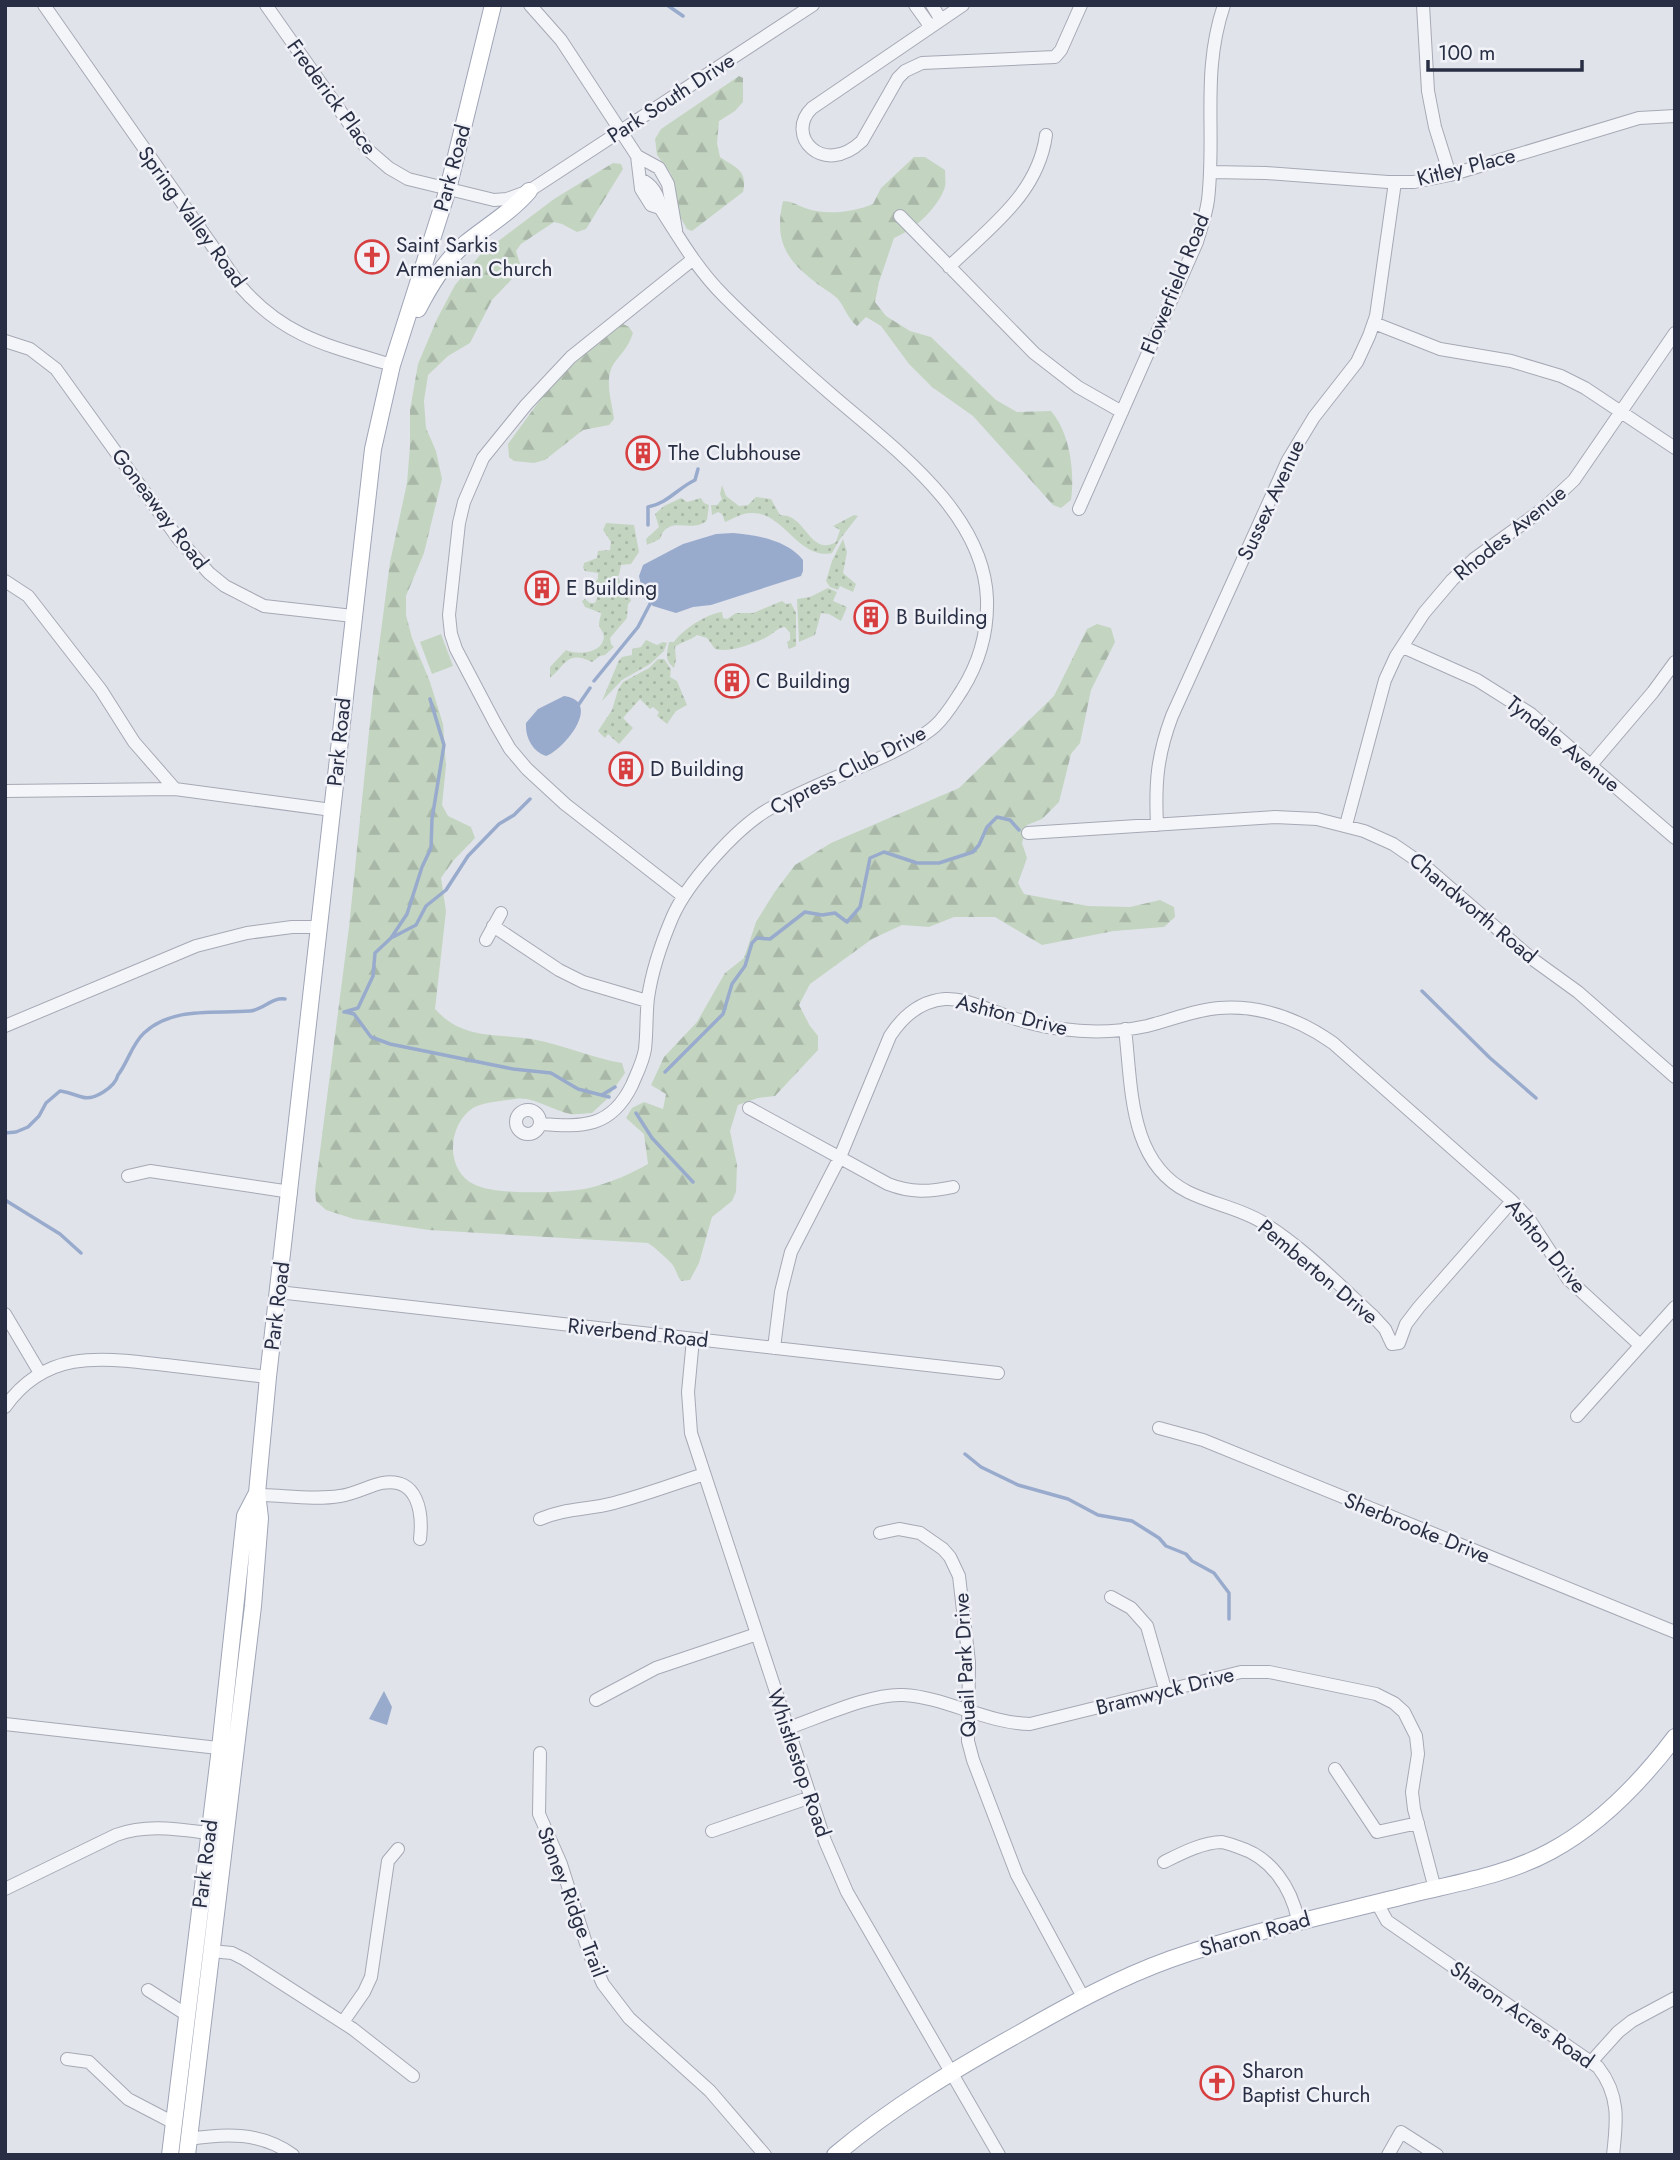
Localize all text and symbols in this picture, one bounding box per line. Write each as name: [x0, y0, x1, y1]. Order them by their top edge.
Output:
scale bar: [1428, 28, 1582, 72]
street label: Frederick Place: [280, 33, 384, 161]
text: 100 m: [1438, 38, 1495, 68]
street label: Park South Drive: [601, 45, 741, 151]
street label: Park Road: [426, 121, 478, 215]
street label: Spring Valley Road: [130, 140, 254, 294]
street label: Kitley Place: [1414, 140, 1519, 194]
street label: Flowerfield Road: [1133, 209, 1217, 359]
place label: Saint Sarkis Armenian Church: [396, 230, 553, 284]
church icon: Saint Sarkis Armenian Church: [353, 238, 391, 276]
building icon: The Clubhouse: [624, 434, 662, 472]
street label: Sussex Avenue: [1230, 434, 1312, 565]
place label: The Clubhouse: [668, 438, 801, 468]
street label: Goneaway Road: [104, 442, 216, 576]
street label: Rhodes Avenue: [1447, 478, 1573, 588]
building icon: E Building: [523, 569, 561, 607]
place label: E Building: [566, 573, 657, 603]
building icon: B Building: [852, 598, 890, 636]
place label: B Building: [896, 602, 987, 632]
building icon: C Building: [713, 662, 751, 700]
place label: C Building: [756, 666, 850, 696]
street label: Tyndale Avenue: [1500, 689, 1627, 799]
street label: Park Road: [319, 696, 359, 788]
street label: Cypress Club Drive: [765, 718, 931, 822]
building icon: D Building: [607, 750, 645, 788]
place label: D Building: [650, 754, 744, 784]
street label: Chandworth Road: [1403, 845, 1543, 971]
street label: Ashton Drive: [953, 987, 1071, 1043]
street label: Ashton Drive: [1499, 1192, 1594, 1300]
street label: Pemberton Drive: [1251, 1213, 1385, 1331]
street label: Park Road: [257, 1260, 297, 1352]
street label: Riverbend Road: [566, 1311, 710, 1355]
street label: Sherbrooke Drive: [1339, 1485, 1495, 1571]
street label: Quail Park Drive: [946, 1592, 984, 1738]
street label: Bramwyck Drive: [1093, 1659, 1237, 1723]
street label: Whistlestop Road: [760, 1685, 838, 1841]
street label: Park Road: [185, 1818, 225, 1910]
street label: Stoney Ridge Trail: [529, 1822, 615, 1982]
street label: Sharon Road: [1196, 1904, 1314, 1964]
street label: Sharon Acres Road: [1444, 1954, 1600, 2076]
place label: Sharon Baptist Church: [1242, 2056, 1370, 2110]
church icon: Sharon Baptist Church: [1198, 2064, 1236, 2102]

